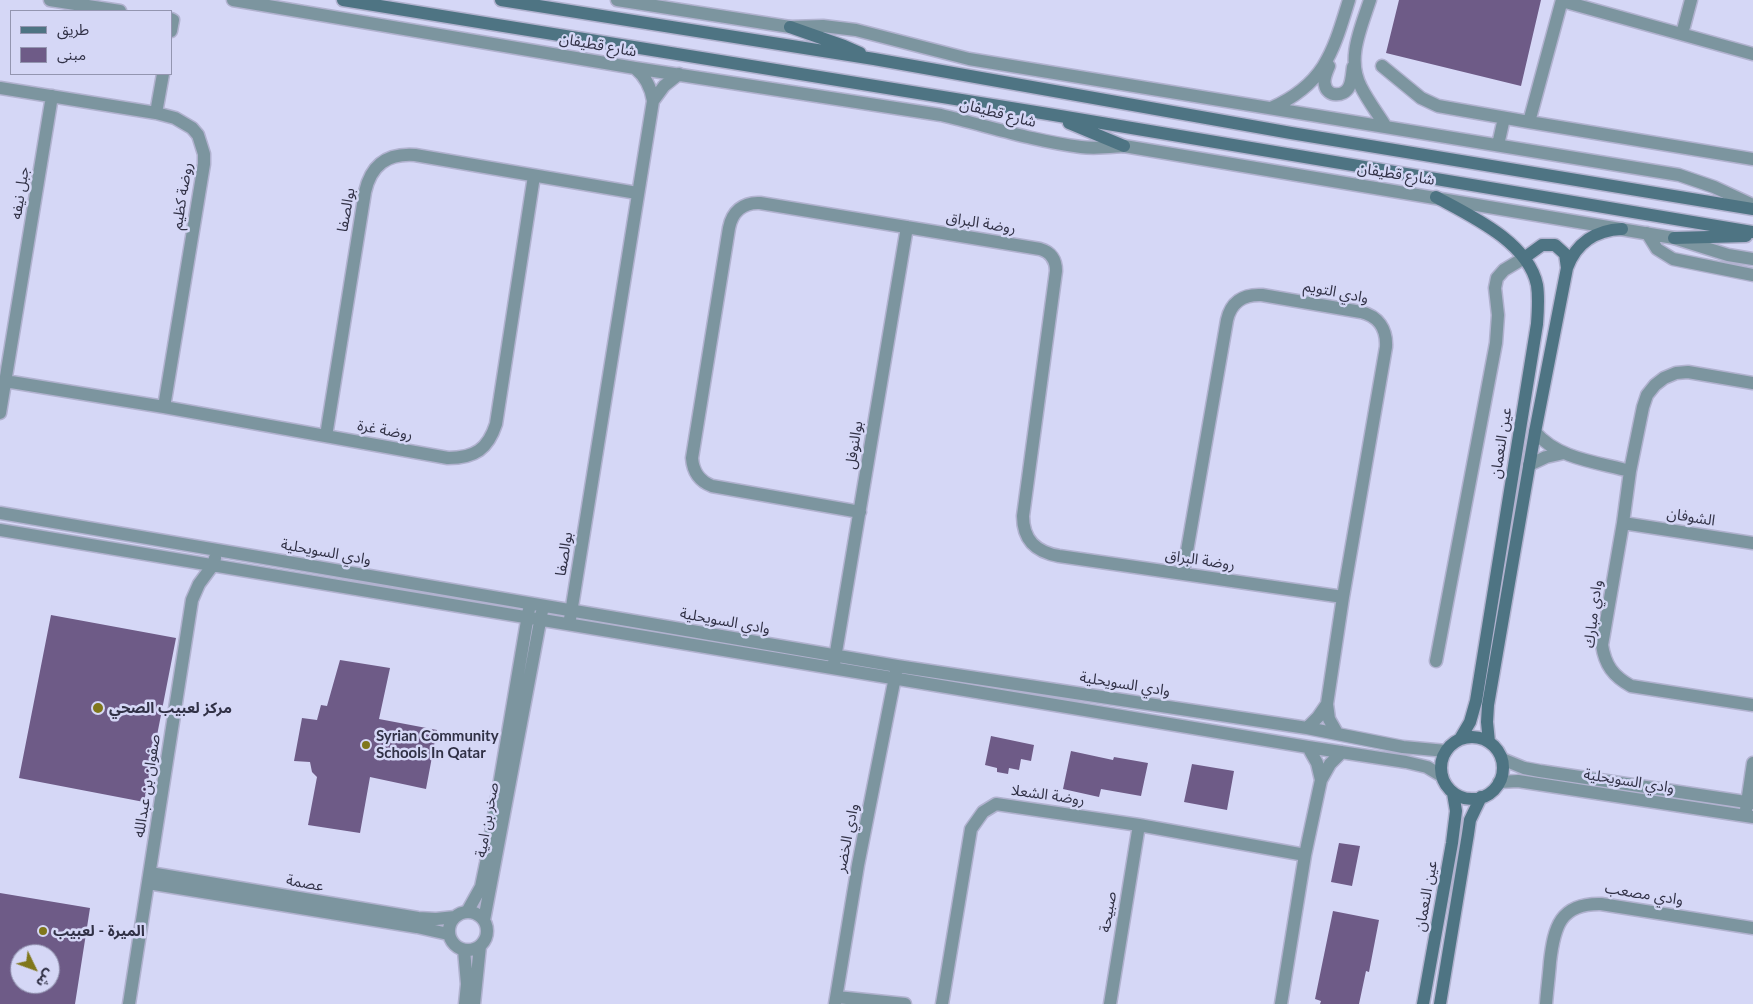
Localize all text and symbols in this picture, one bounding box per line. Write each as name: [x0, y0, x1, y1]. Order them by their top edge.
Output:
legend: [10, 10, 172, 75]
text: طريق: [57, 20, 89, 38]
street label: شارع قطيفان: [558, 29, 638, 61]
text: مبنى: [57, 45, 86, 63]
street label: شارع قطيفان: [958, 95, 1038, 131]
street label: شارع قطيفان: [1356, 159, 1436, 189]
street label: روضة كظيم: [168, 161, 196, 231]
street label: جبل نيفه: [7, 165, 33, 221]
street label: بوالصفا: [333, 186, 359, 234]
street label: روضة البراق: [945, 209, 1017, 237]
street label: وادي التويم: [1302, 277, 1370, 307]
street label: عين النعمان: [1487, 406, 1515, 480]
street label: روضة غرة: [356, 416, 414, 444]
street label: بوالنوفل: [841, 420, 867, 470]
street label: الشوفان: [1666, 504, 1716, 530]
street label: بوالصفا: [552, 531, 576, 577]
street label: وادي السويحلية: [279, 535, 373, 569]
street label: روضة البراق: [1164, 546, 1236, 574]
street label: وادي مبارك: [1580, 579, 1606, 649]
street label: وادي السويحلية: [678, 604, 772, 638]
street label: وادي السويحلية: [1078, 668, 1172, 700]
place label: مركز لعبيب الصحي: [109, 699, 232, 717]
marker: مركز لعبيب الصحي: [91, 701, 105, 715]
place label: Syrian Community Schools In Qatar: [376, 727, 499, 762]
street label: صفوان بن عبدالله: [130, 733, 164, 839]
marker: Syrian Community Schools In Qatar: [360, 739, 372, 751]
street label: وادي السويحلية: [1582, 765, 1676, 797]
street label: صخر بن امية: [472, 781, 502, 859]
street label: روضة الشعلا: [1010, 781, 1086, 809]
street label: وادي الخضر: [831, 802, 863, 874]
street label: عين النعمان: [1411, 859, 1441, 933]
street label: عصمة: [285, 871, 325, 895]
street label: وادي مصعب: [1604, 879, 1684, 909]
street label: صبيحة: [1096, 890, 1120, 934]
place label: الميرة - لعبيب: [53, 922, 145, 940]
marker: الميرة - لعبيب: [37, 925, 49, 937]
north arrow: [10, 944, 60, 994]
text: ش: [33, 966, 59, 992]

